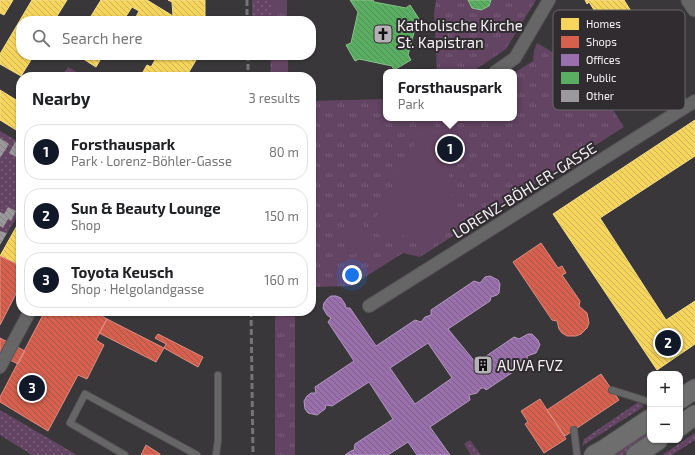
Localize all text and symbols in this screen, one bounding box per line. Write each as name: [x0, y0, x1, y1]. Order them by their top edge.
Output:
legend: [553, 10, 685, 110]
search box: [16, 16, 316, 60]
place label: Katholische Kirche St. Kapistran: [397, 16, 523, 51]
text: Homes: [586, 17, 621, 30]
church icon: Katholische Kirche St. Kapistran: [372, 23, 394, 45]
icon: search: [30, 27, 52, 49]
text: Search here: [62, 29, 143, 47]
text: Shops: [586, 35, 617, 48]
text: Offices: [586, 53, 621, 66]
popup: [383, 69, 517, 121]
text: Public: [586, 71, 616, 84]
text: Forsthauspark: [398, 78, 502, 96]
text: Nearby: [32, 88, 90, 108]
text: Other: [586, 89, 615, 102]
text: 3 results: [249, 90, 300, 106]
text: Park: [398, 96, 424, 112]
pin: 1: [437, 134, 463, 164]
text: Forsthauspark: [71, 135, 175, 153]
street label: LORENZ-BÖHLER-GASSE: [449, 138, 599, 242]
text: 1: [43, 144, 49, 160]
text: 80 m: [269, 144, 299, 160]
text: Park · Lorenz-Böhler-Gasse: [71, 153, 232, 169]
text: Sun & Beauty Lounge: [71, 199, 221, 217]
text: 2: [42, 208, 50, 224]
text: 150 m: [265, 208, 299, 224]
text: Shop: [71, 217, 101, 233]
text: Toyota Keusch: [71, 263, 174, 281]
your location: [342, 265, 362, 285]
text: 3: [42, 272, 50, 288]
text: 160 m: [264, 272, 299, 288]
text: Shop · Helgolandgasse: [71, 281, 204, 297]
pin: 2: [655, 328, 681, 358]
building icon: AUVA FVZ: [472, 354, 494, 376]
place label: AUVA FVZ: [497, 356, 563, 374]
map controls: [647, 371, 683, 443]
button: +: [647, 371, 683, 407]
pin: 3: [19, 373, 45, 403]
button: −: [647, 407, 683, 443]

